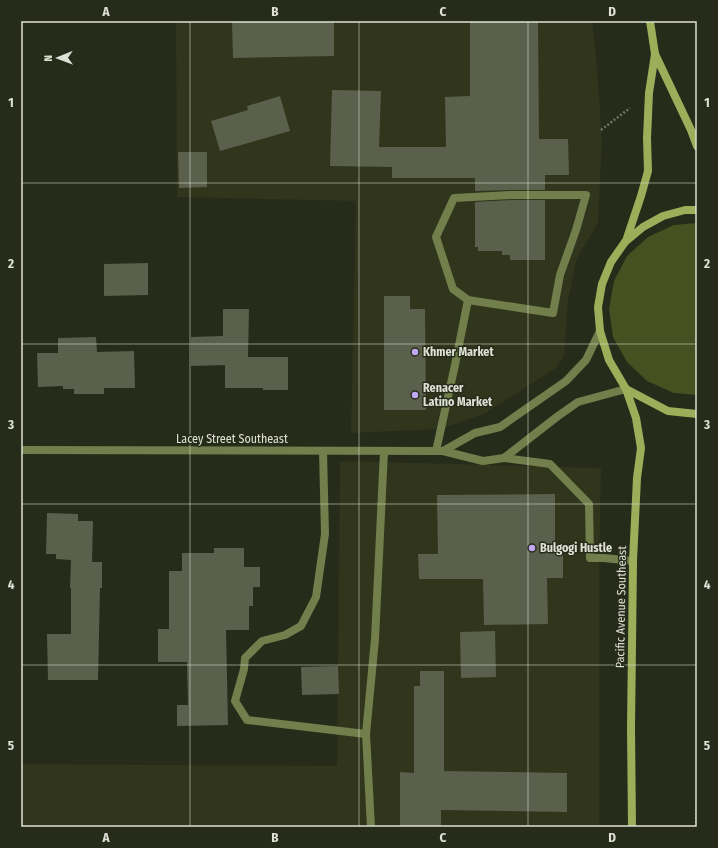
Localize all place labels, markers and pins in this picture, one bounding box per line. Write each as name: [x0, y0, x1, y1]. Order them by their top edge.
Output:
place label: Khmer Market: [423, 345, 494, 359]
marker: Khmer Market: [410, 347, 420, 357]
place label: Renacer Latino Market: [423, 381, 493, 409]
marker: Renacer Latino Market: [410, 390, 420, 400]
place label: Bulgogi Hustle: [540, 541, 612, 555]
marker: Bulgogi Hustle: [527, 543, 537, 553]

